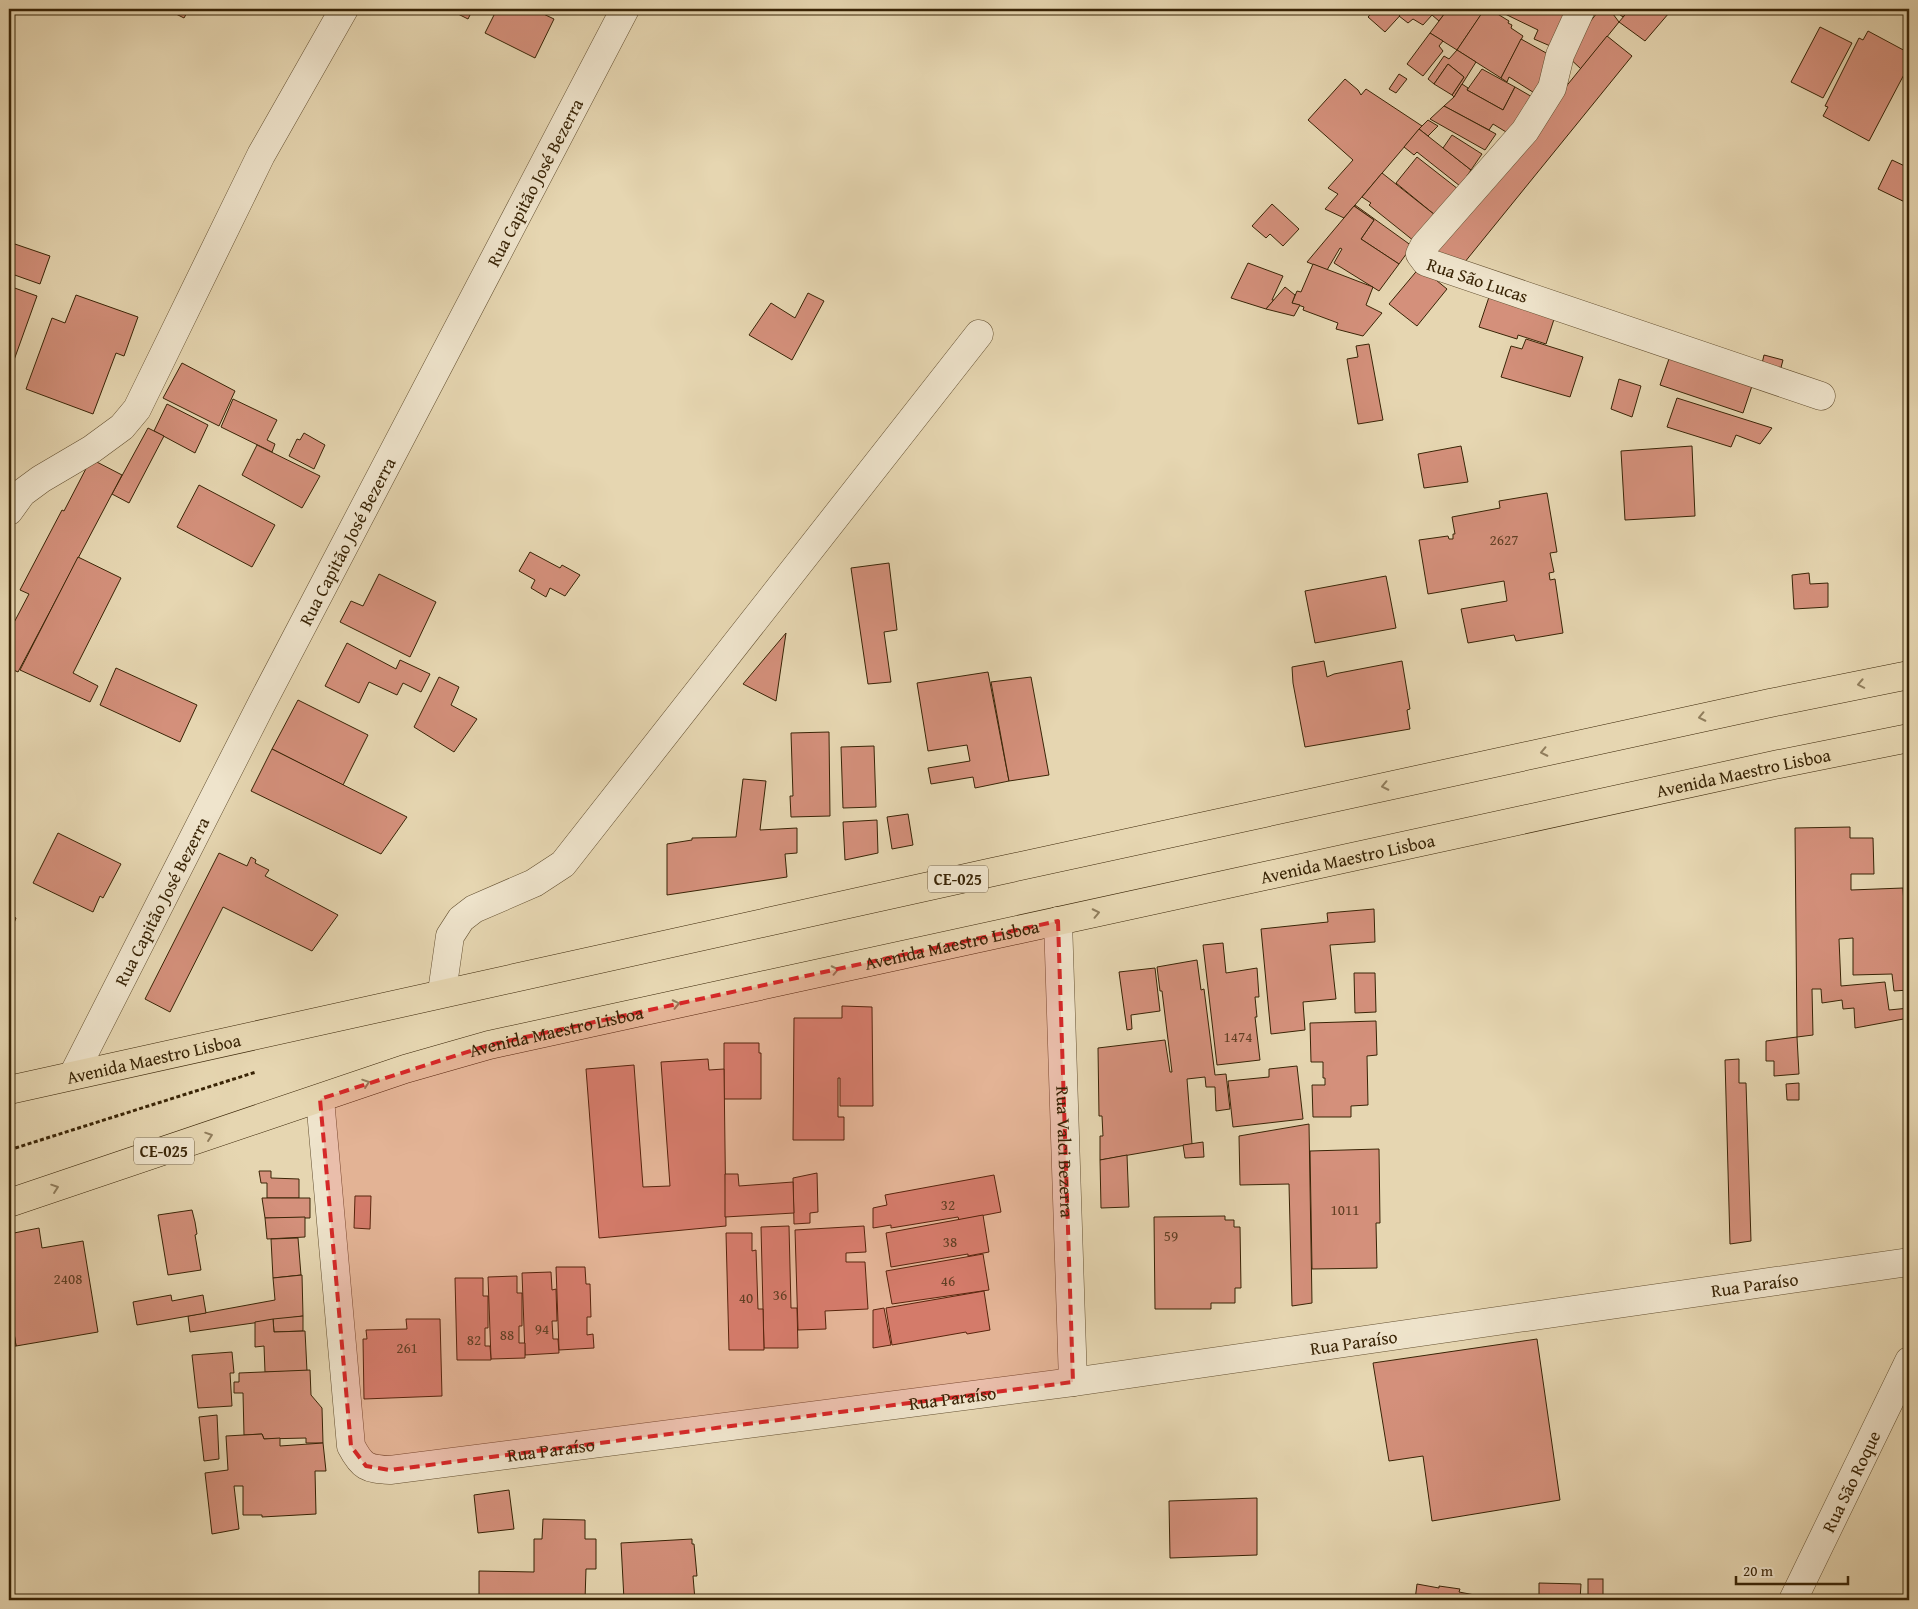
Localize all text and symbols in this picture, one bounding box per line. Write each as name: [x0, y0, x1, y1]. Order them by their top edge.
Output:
street label: Rua Capitão José Bezerra: [479, 93, 590, 271]
street label: Rua São Lucas: [1424, 250, 1532, 309]
street label: Rua Capitão José Bezerra: [292, 452, 402, 630]
house number: 2627: [1490, 529, 1518, 550]
one-way arrow: [1857, 679, 1866, 689]
one-way arrow: [1698, 712, 1707, 722]
street label: Avenida Maestro Lisboa: [1653, 740, 1833, 804]
one-way arrow: [1539, 746, 1548, 757]
one-way arrow: [1380, 781, 1389, 791]
street label: Rua Capitão José Bezerra: [107, 812, 216, 990]
street label: Avenida Maestro Lisboa: [1258, 826, 1438, 890]
road number: CE-025: [928, 866, 988, 892]
one-way arrow: [1092, 908, 1101, 919]
street label: Avenida Maestro Lisboa: [862, 912, 1042, 976]
one-way arrow: [830, 965, 839, 976]
street label: Avenida Maestro Lisboa: [466, 998, 646, 1064]
one-way arrow: [672, 999, 681, 1010]
street label: Avenida Maestro Lisboa: [64, 1025, 244, 1090]
house number: 1474: [1224, 1026, 1252, 1047]
one-way arrow: [361, 1079, 370, 1089]
street label: Rua Valci Bezerra: [1050, 1085, 1081, 1219]
one-way arrow: [204, 1132, 213, 1142]
road number: CE-025: [134, 1138, 194, 1164]
one-way arrow: [50, 1184, 59, 1194]
house number: 32: [941, 1194, 955, 1215]
house number: 1011: [1331, 1199, 1359, 1220]
house number: 59: [1164, 1225, 1178, 1246]
house number: 38: [943, 1231, 957, 1252]
street label: Rua Paraíso: [1709, 1265, 1800, 1304]
house number: 2408: [54, 1268, 82, 1289]
house number: 46: [941, 1270, 955, 1291]
house number: 36: [773, 1284, 787, 1305]
house number: 40: [739, 1287, 753, 1308]
house number: 94: [535, 1318, 549, 1339]
street label: Rua Paraíso: [1308, 1322, 1399, 1361]
house number: 88: [500, 1324, 514, 1345]
house number: 82: [467, 1329, 481, 1350]
house number: 261: [396, 1337, 418, 1358]
street label: Rua Paraíso: [907, 1379, 998, 1417]
street label: Rua São Roque: [1814, 1426, 1887, 1537]
street label: Rua Paraíso: [505, 1430, 596, 1468]
scale bar: [1736, 1554, 1848, 1586]
text: 20 m: [1743, 1560, 1774, 1581]

